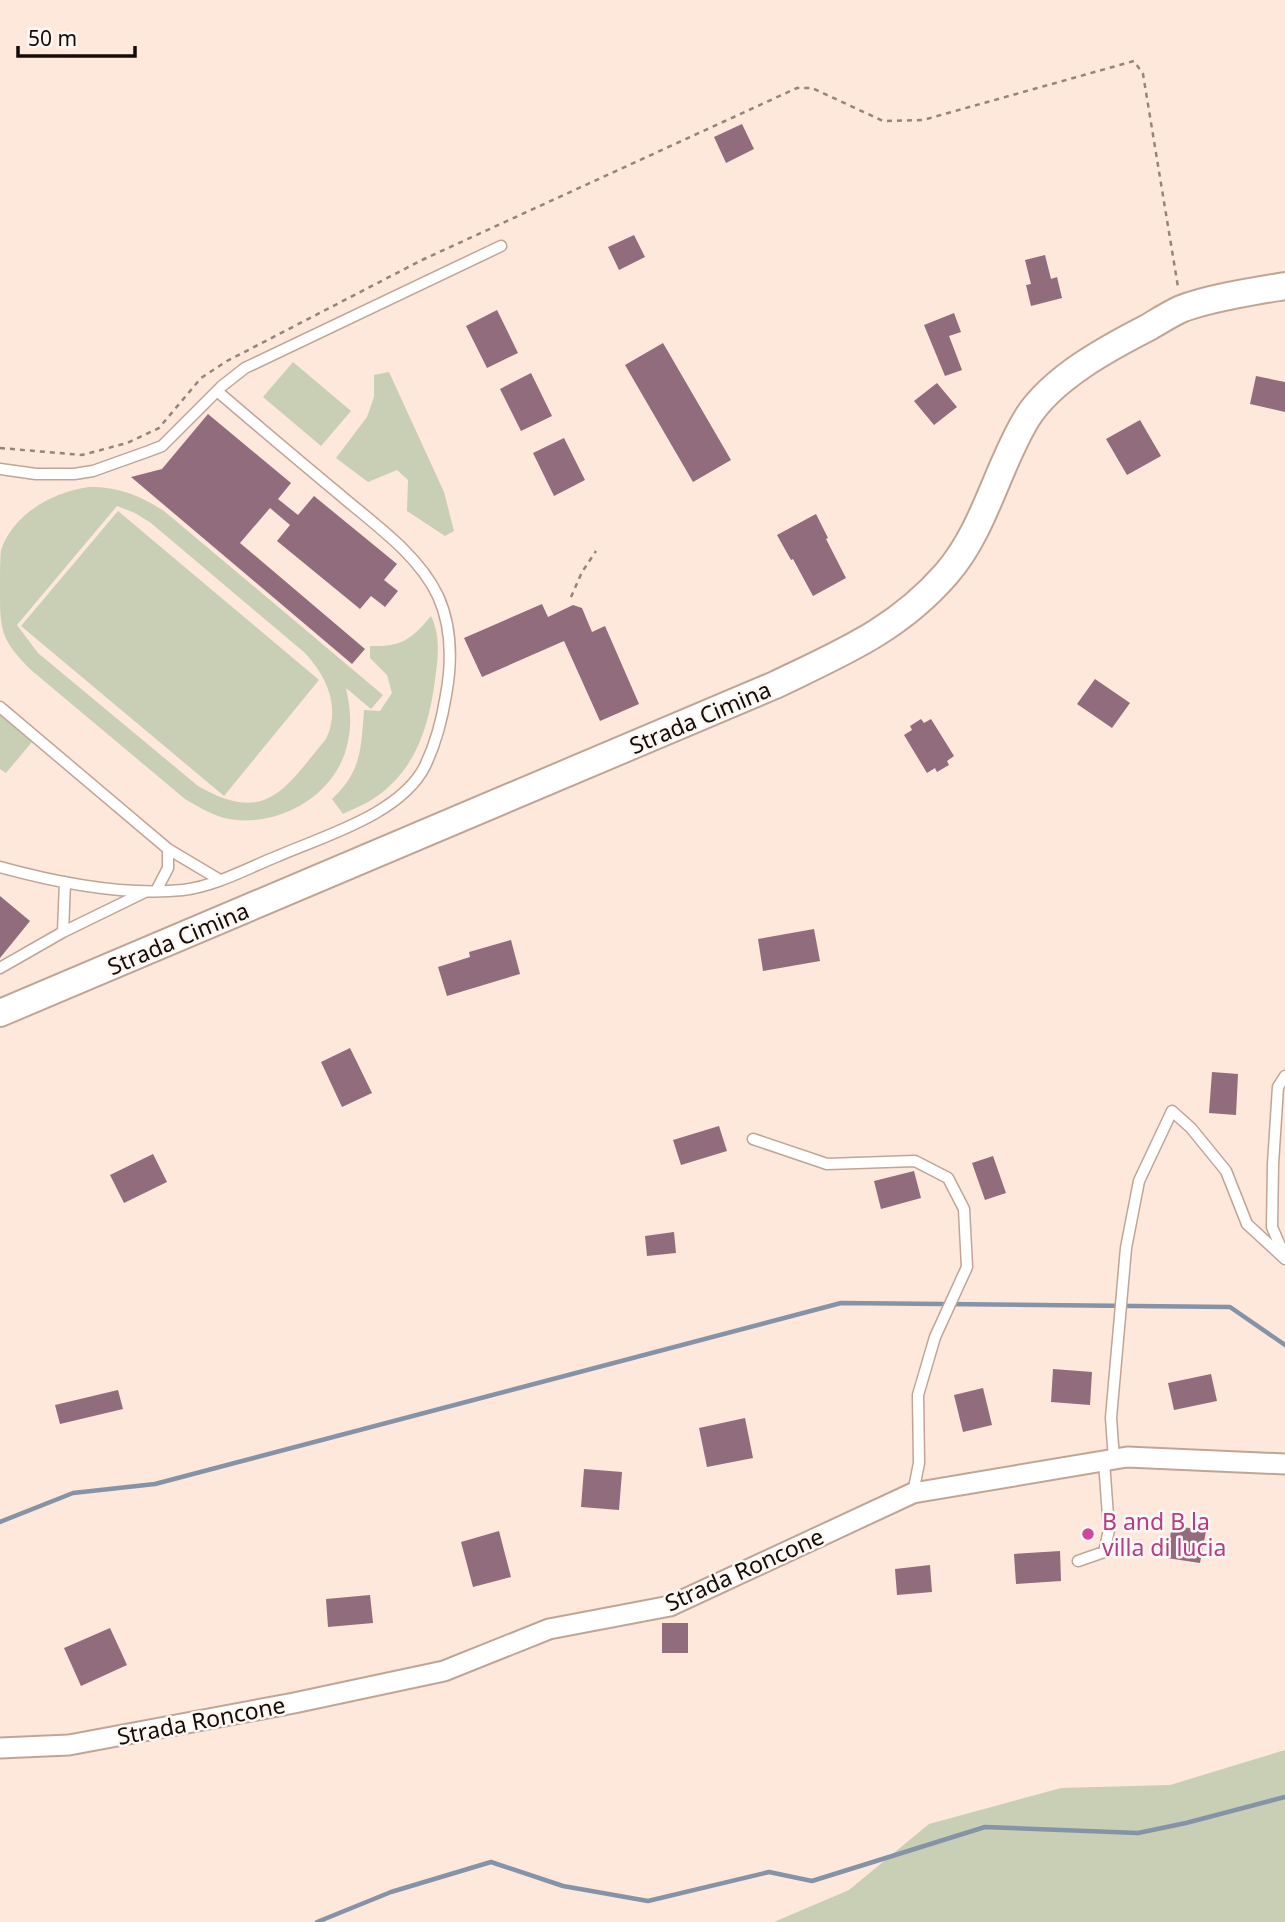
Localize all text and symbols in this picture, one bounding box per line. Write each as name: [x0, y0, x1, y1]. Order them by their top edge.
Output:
scale bar: [18, 14, 135, 58]
text: 50 m: [28, 24, 77, 52]
street label: Strada Cimina: [624, 673, 776, 761]
street label: Strada Cimina: [102, 894, 254, 982]
place label: B and B la villa di lucia: [1102, 1505, 1226, 1563]
street label: Strada Roncone: [660, 1520, 828, 1618]
marker: B and B la villa di lucia: [1080, 1526, 1096, 1542]
street label: Strada Roncone: [114, 1688, 288, 1752]

